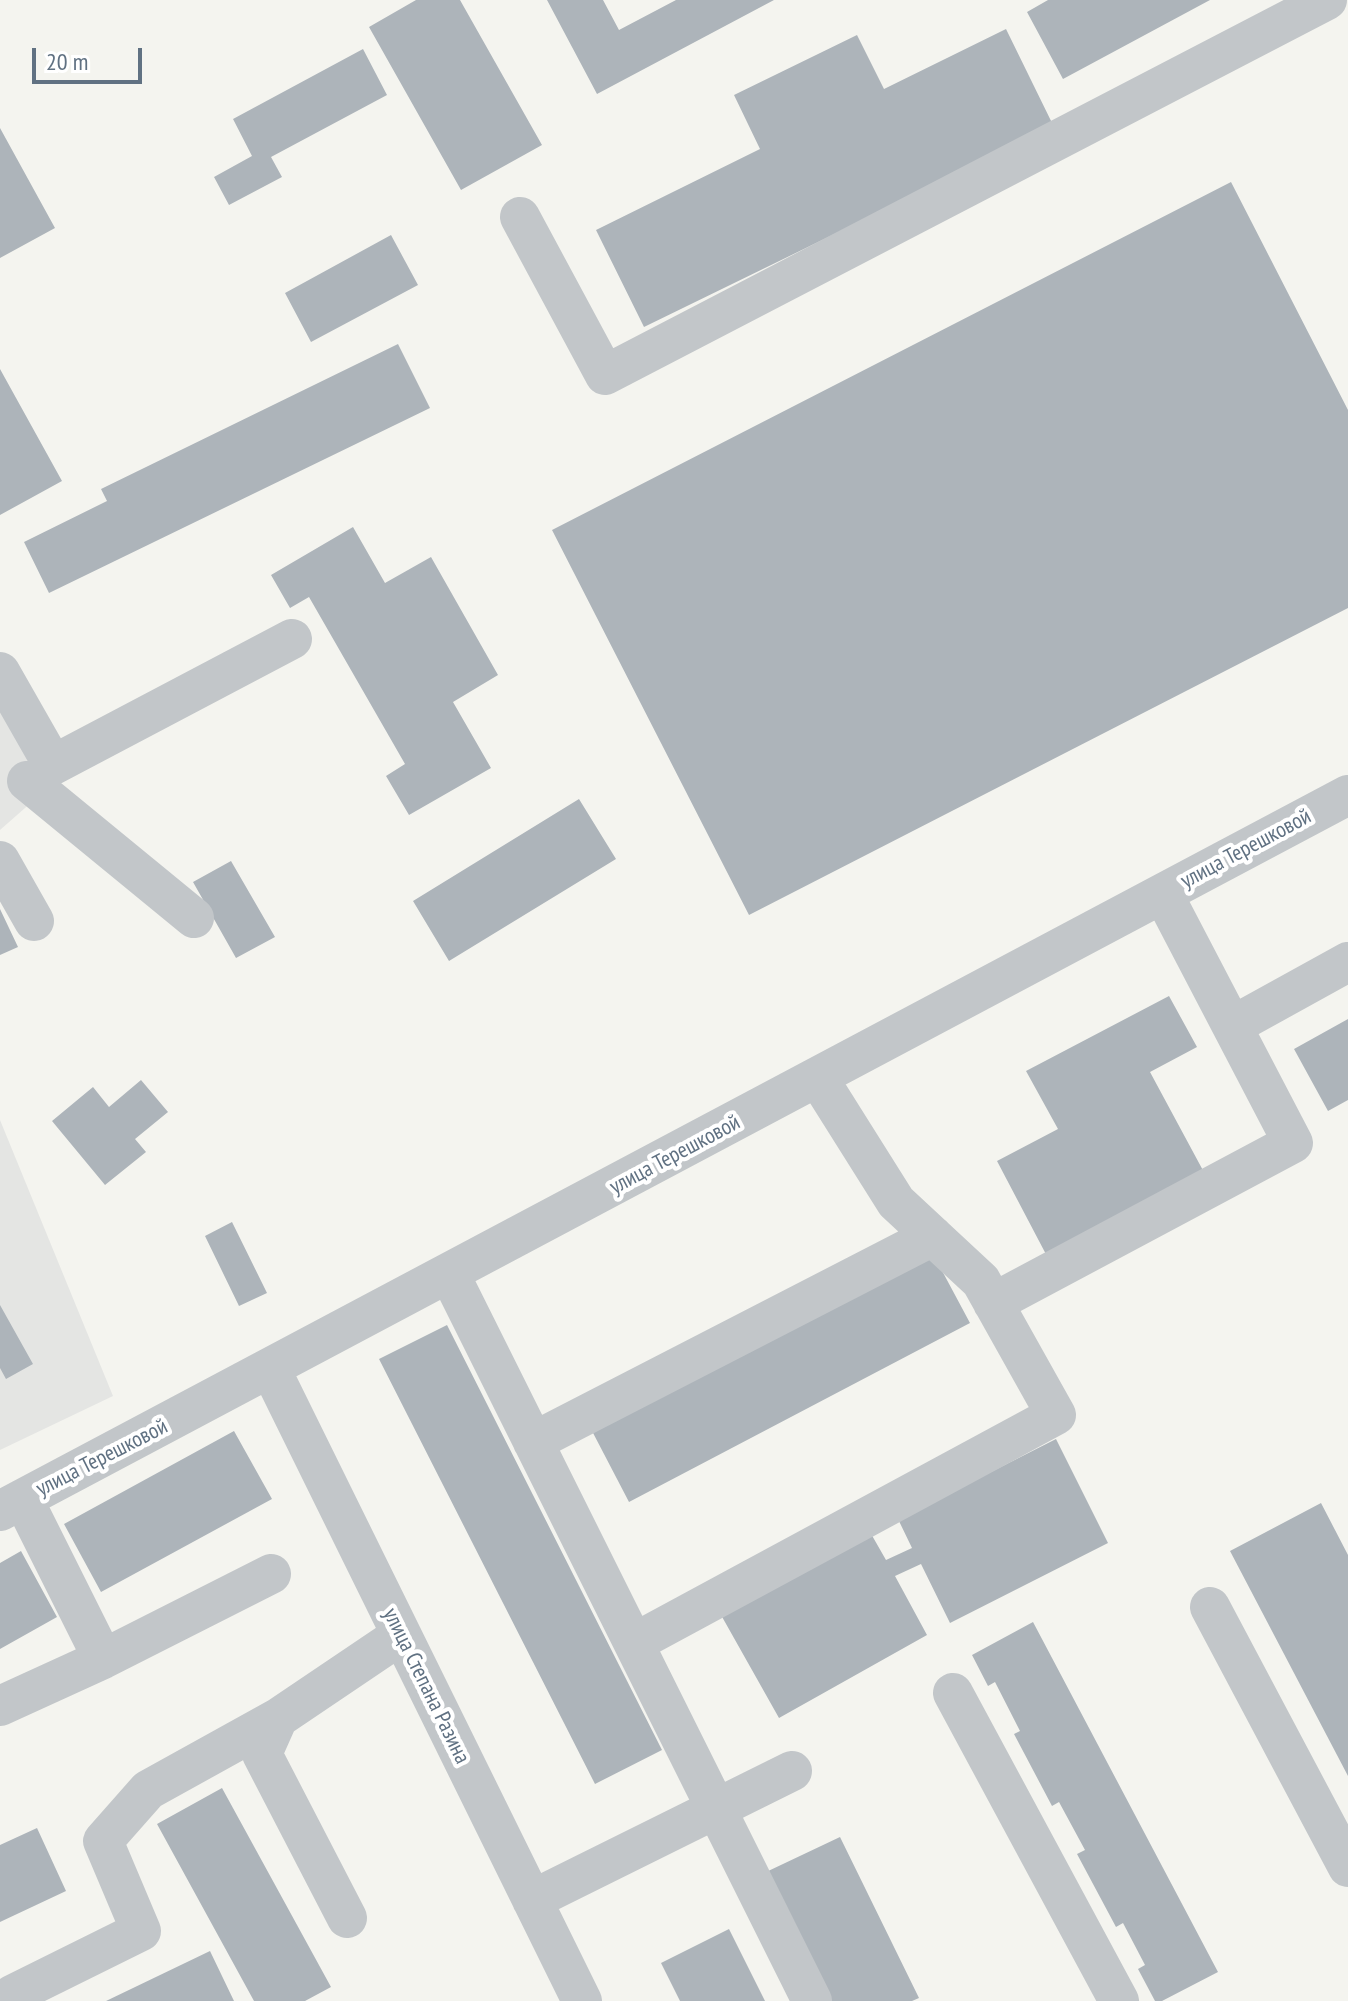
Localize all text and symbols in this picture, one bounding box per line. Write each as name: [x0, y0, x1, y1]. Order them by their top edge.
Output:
scale bar: [36, 32, 146, 82]
text: 20 m: [46, 46, 88, 77]
street label: улица Терешковой: [1176, 804, 1316, 894]
street label: улица Терешковой: [605, 1110, 745, 1200]
street label: улица Терешковой: [32, 1414, 172, 1502]
street label: улица Степана Разина: [377, 1604, 475, 1768]

